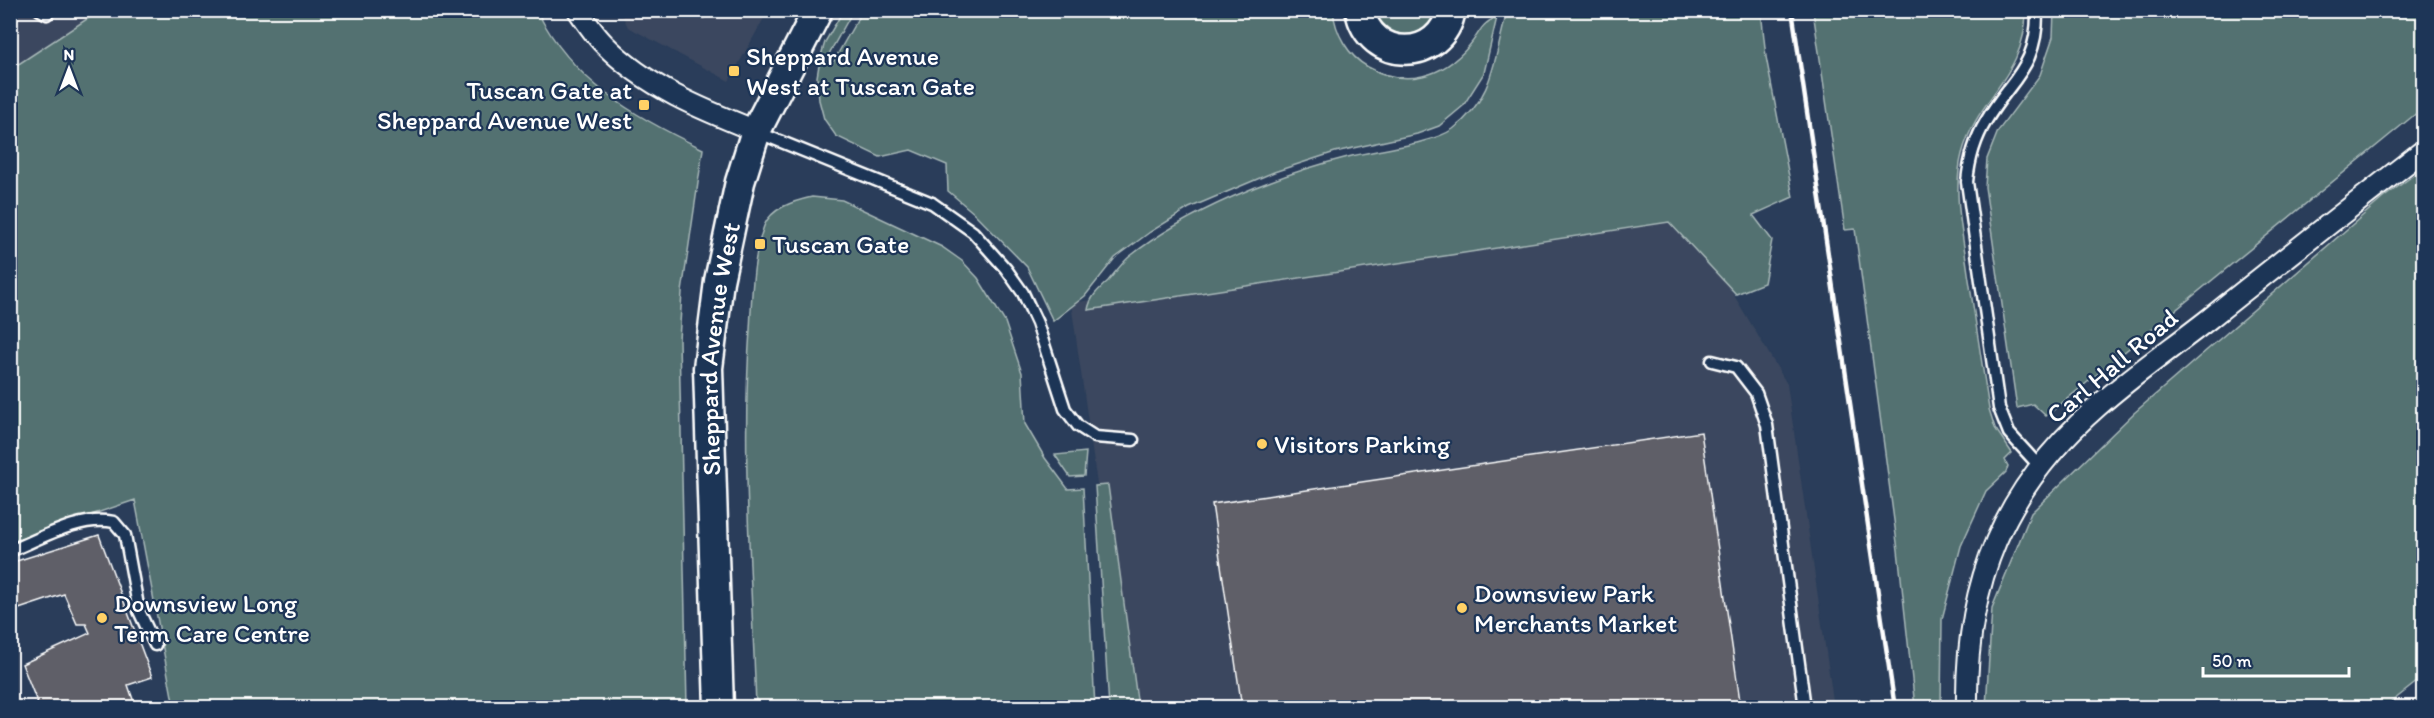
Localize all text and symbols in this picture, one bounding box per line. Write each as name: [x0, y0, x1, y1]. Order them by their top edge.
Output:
north arrow: [39, 39, 99, 99]
place label: Sheppard Avenue West at Tuscan Gate: [746, 40, 975, 102]
text: N: [64, 45, 74, 64]
marker: Sheppard Avenue West at Tuscan Gate: [727, 64, 741, 78]
place label: Tuscan Gate at Sheppard Avenue West: [377, 74, 632, 136]
marker: Tuscan Gate at Sheppard Avenue West: [637, 98, 651, 112]
street label: Sheppard Avenue West: [692, 219, 747, 476]
place label: Tuscan Gate: [772, 228, 910, 260]
marker: Tuscan Gate: [753, 237, 767, 251]
street label: Carl Hall Road: [2040, 302, 2184, 430]
place label: Visitors Parking: [1274, 428, 1451, 460]
marker: Visitors Parking: [1255, 437, 1269, 451]
place label: Downsview Park Merchants Market: [1474, 577, 1677, 639]
place label: Downsview Long Term Care Centre: [114, 587, 310, 649]
marker: Downsview Park Merchants Market: [1455, 601, 1469, 615]
marker: Downsview Long Term Care Centre: [95, 611, 109, 625]
scale bar: [2203, 640, 2348, 678]
text: 50 m: [2212, 650, 2252, 672]

